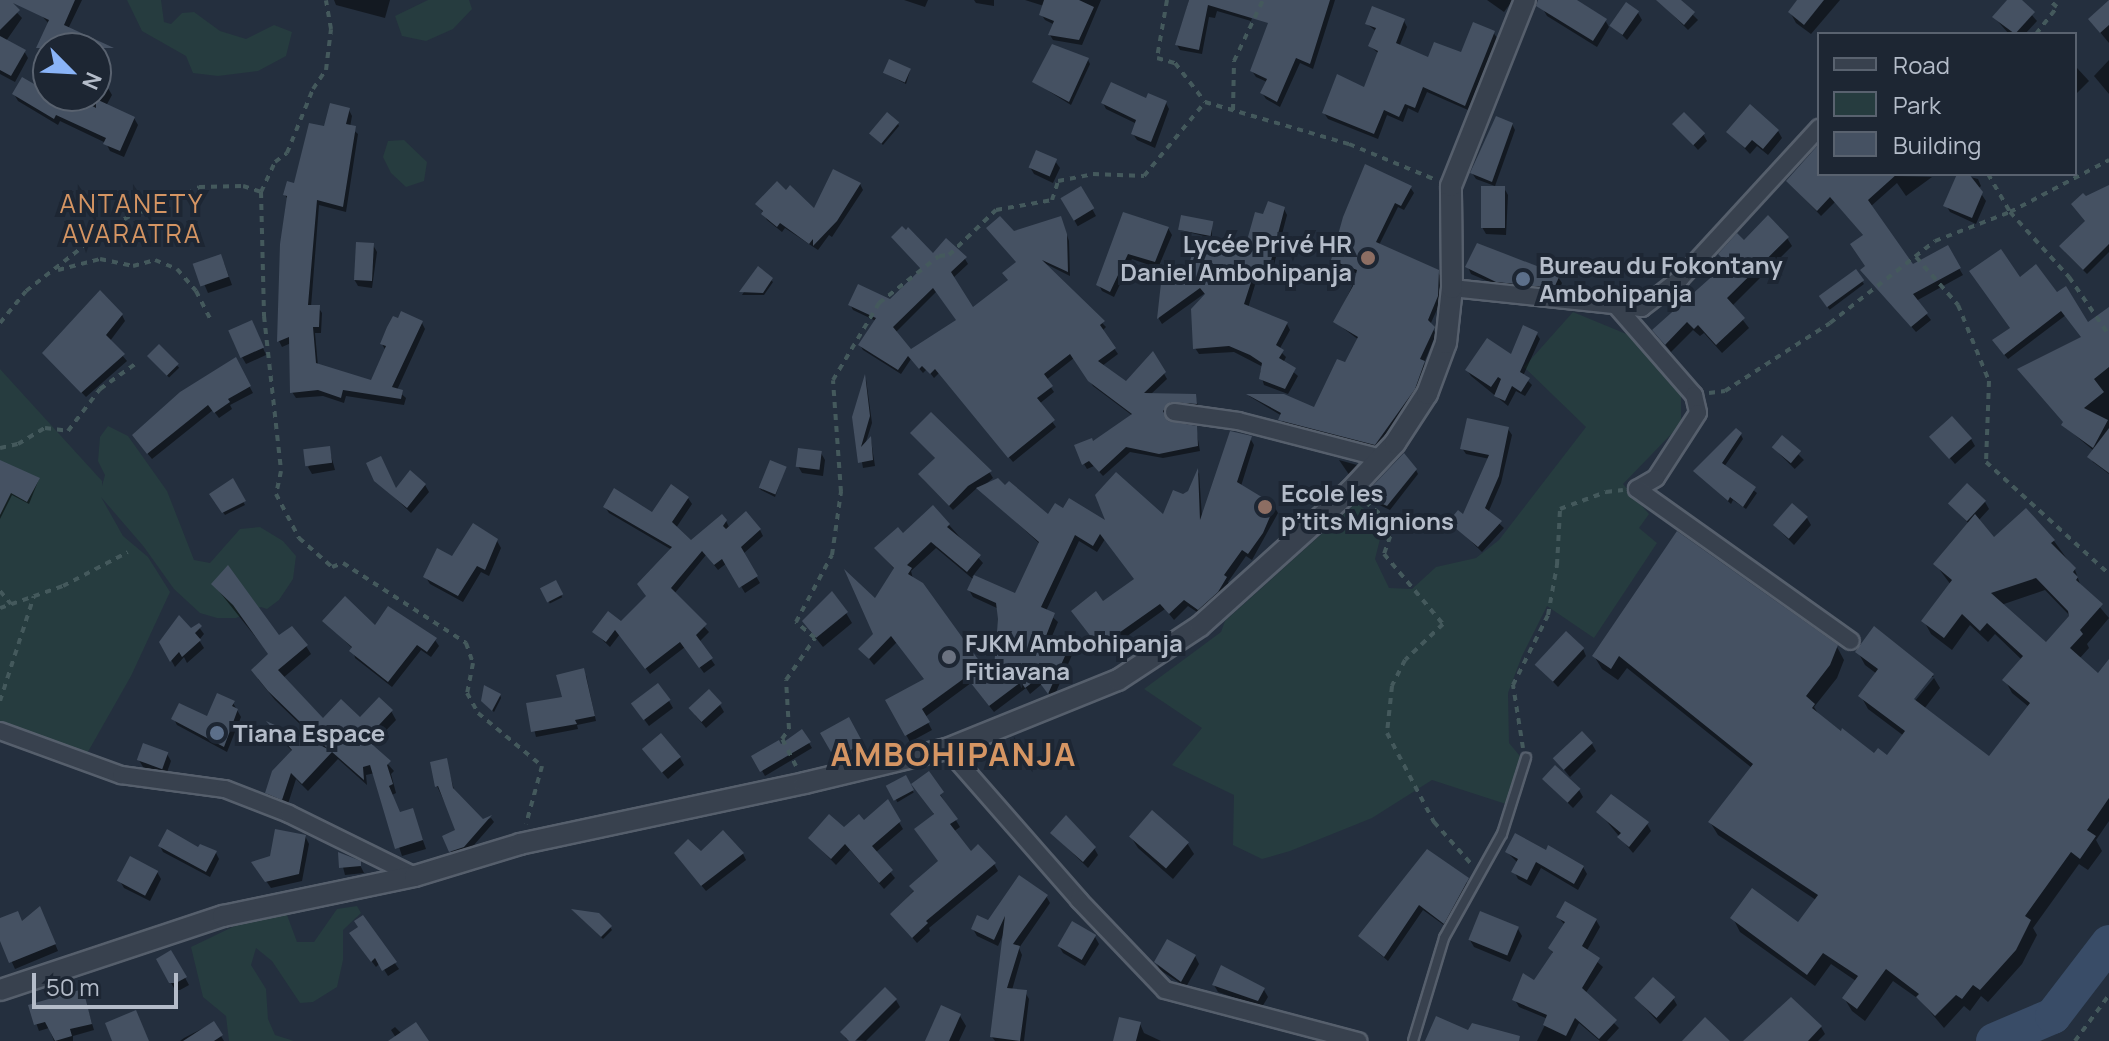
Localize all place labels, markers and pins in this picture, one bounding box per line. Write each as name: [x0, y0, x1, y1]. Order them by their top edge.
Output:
place label: Lycée Privé HR Daniel Ambohipanja: [1120, 230, 1352, 286]
marker: Lycée Privé HR Daniel Ambohipanja: [1359, 249, 1377, 267]
place label: Bureau du Fokontany Ambohipanja: [1539, 251, 1783, 307]
marker: Bureau du Fokontany Ambohipanja: [1514, 270, 1532, 288]
place label: Ecole les p’tits Mignions: [1281, 479, 1454, 535]
marker: Ecole les p’tits Mignions: [1256, 498, 1274, 516]
place label: FJKM Ambohipanja Fitiavana: [965, 629, 1183, 685]
marker: FJKM Ambohipanja Fitiavana: [940, 648, 958, 666]
place label: Tiana Espace: [233, 719, 385, 747]
marker: Tiana Espace: [208, 724, 226, 742]

